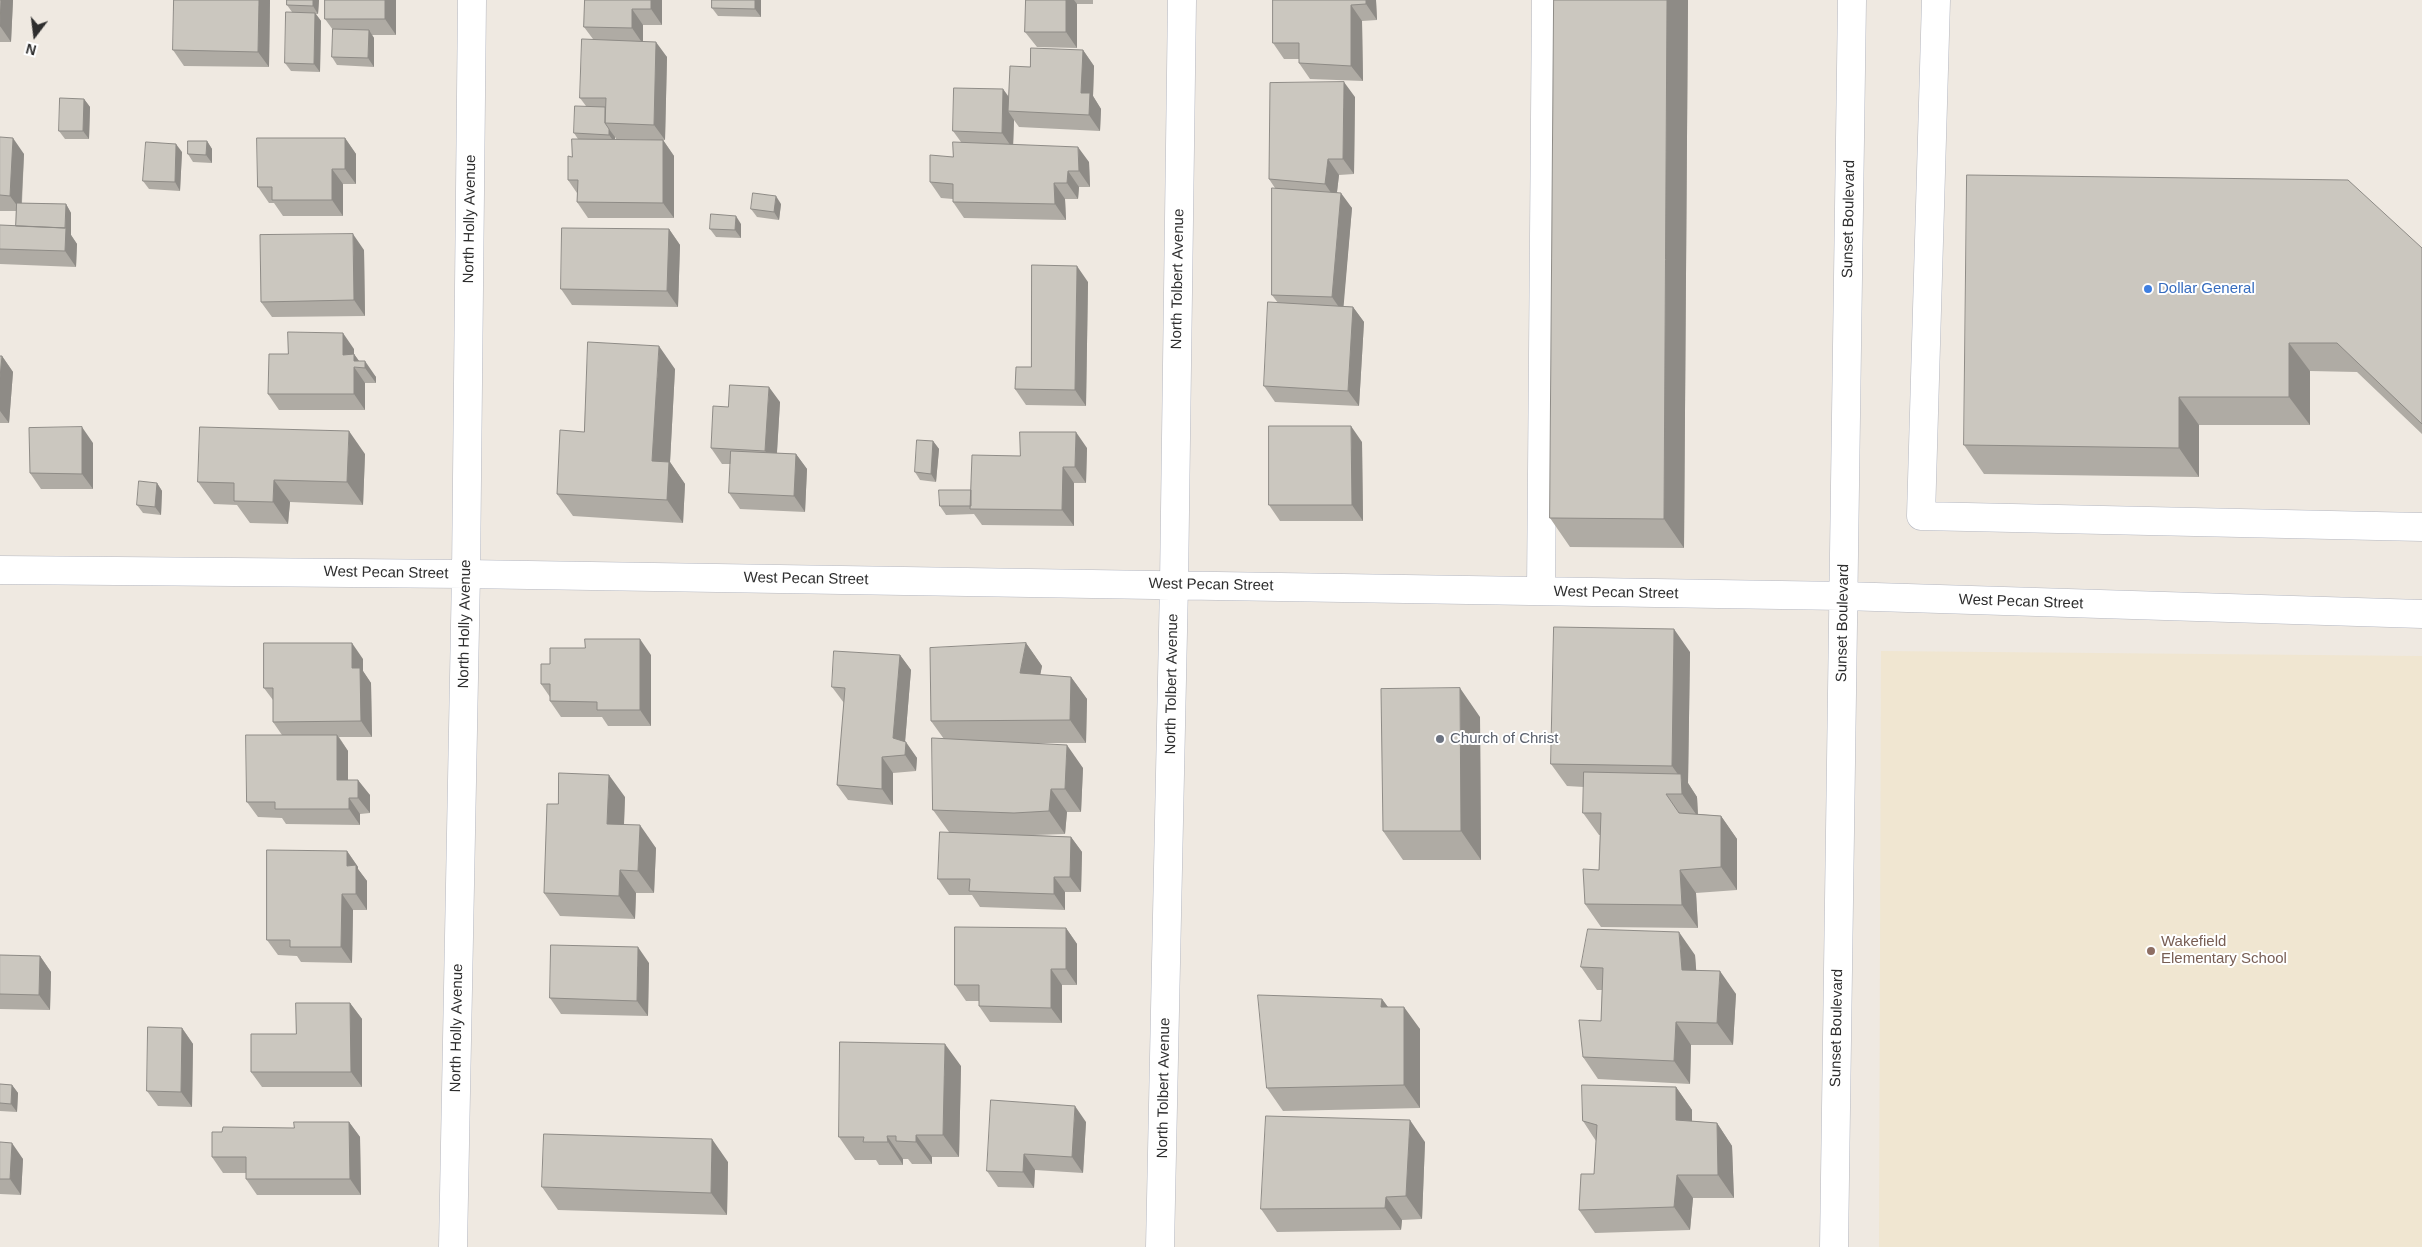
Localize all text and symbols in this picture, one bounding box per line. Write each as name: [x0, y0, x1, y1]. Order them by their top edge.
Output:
north arrow: [10, 10, 60, 60]
text: N: [24, 40, 38, 59]
street label: North Holly Avenue: [460, 154, 480, 284]
street label: Sunset Boulevard: [1839, 160, 1859, 278]
street label: North Tolbert Avenue: [1168, 209, 1188, 349]
place label: Dollar General: [2158, 280, 2255, 298]
marker: Dollar General: [2142, 283, 2154, 295]
street label: North Holly Avenue: [455, 559, 475, 689]
street label: West Pecan Street: [323, 563, 449, 583]
street label: Sunset Boulevard: [1833, 564, 1853, 682]
street label: West Pecan Street: [743, 569, 869, 589]
street label: West Pecan Street: [1148, 575, 1274, 595]
street label: West Pecan Street: [1553, 583, 1679, 603]
street label: West Pecan Street: [1958, 591, 2084, 613]
street label: North Tolbert Avenue: [1162, 614, 1182, 754]
place label: Church of Christ: [1450, 730, 1558, 748]
marker: Church of Christ: [1434, 733, 1446, 745]
place label: Wakefield Elementary School: [2161, 933, 2287, 968]
marker: Wakefield Elementary School: [2145, 945, 2157, 957]
street label: North Holly Avenue: [447, 963, 467, 1093]
street label: Sunset Boulevard: [1827, 969, 1847, 1087]
street label: North Tolbert Avenue: [1154, 1018, 1174, 1158]

